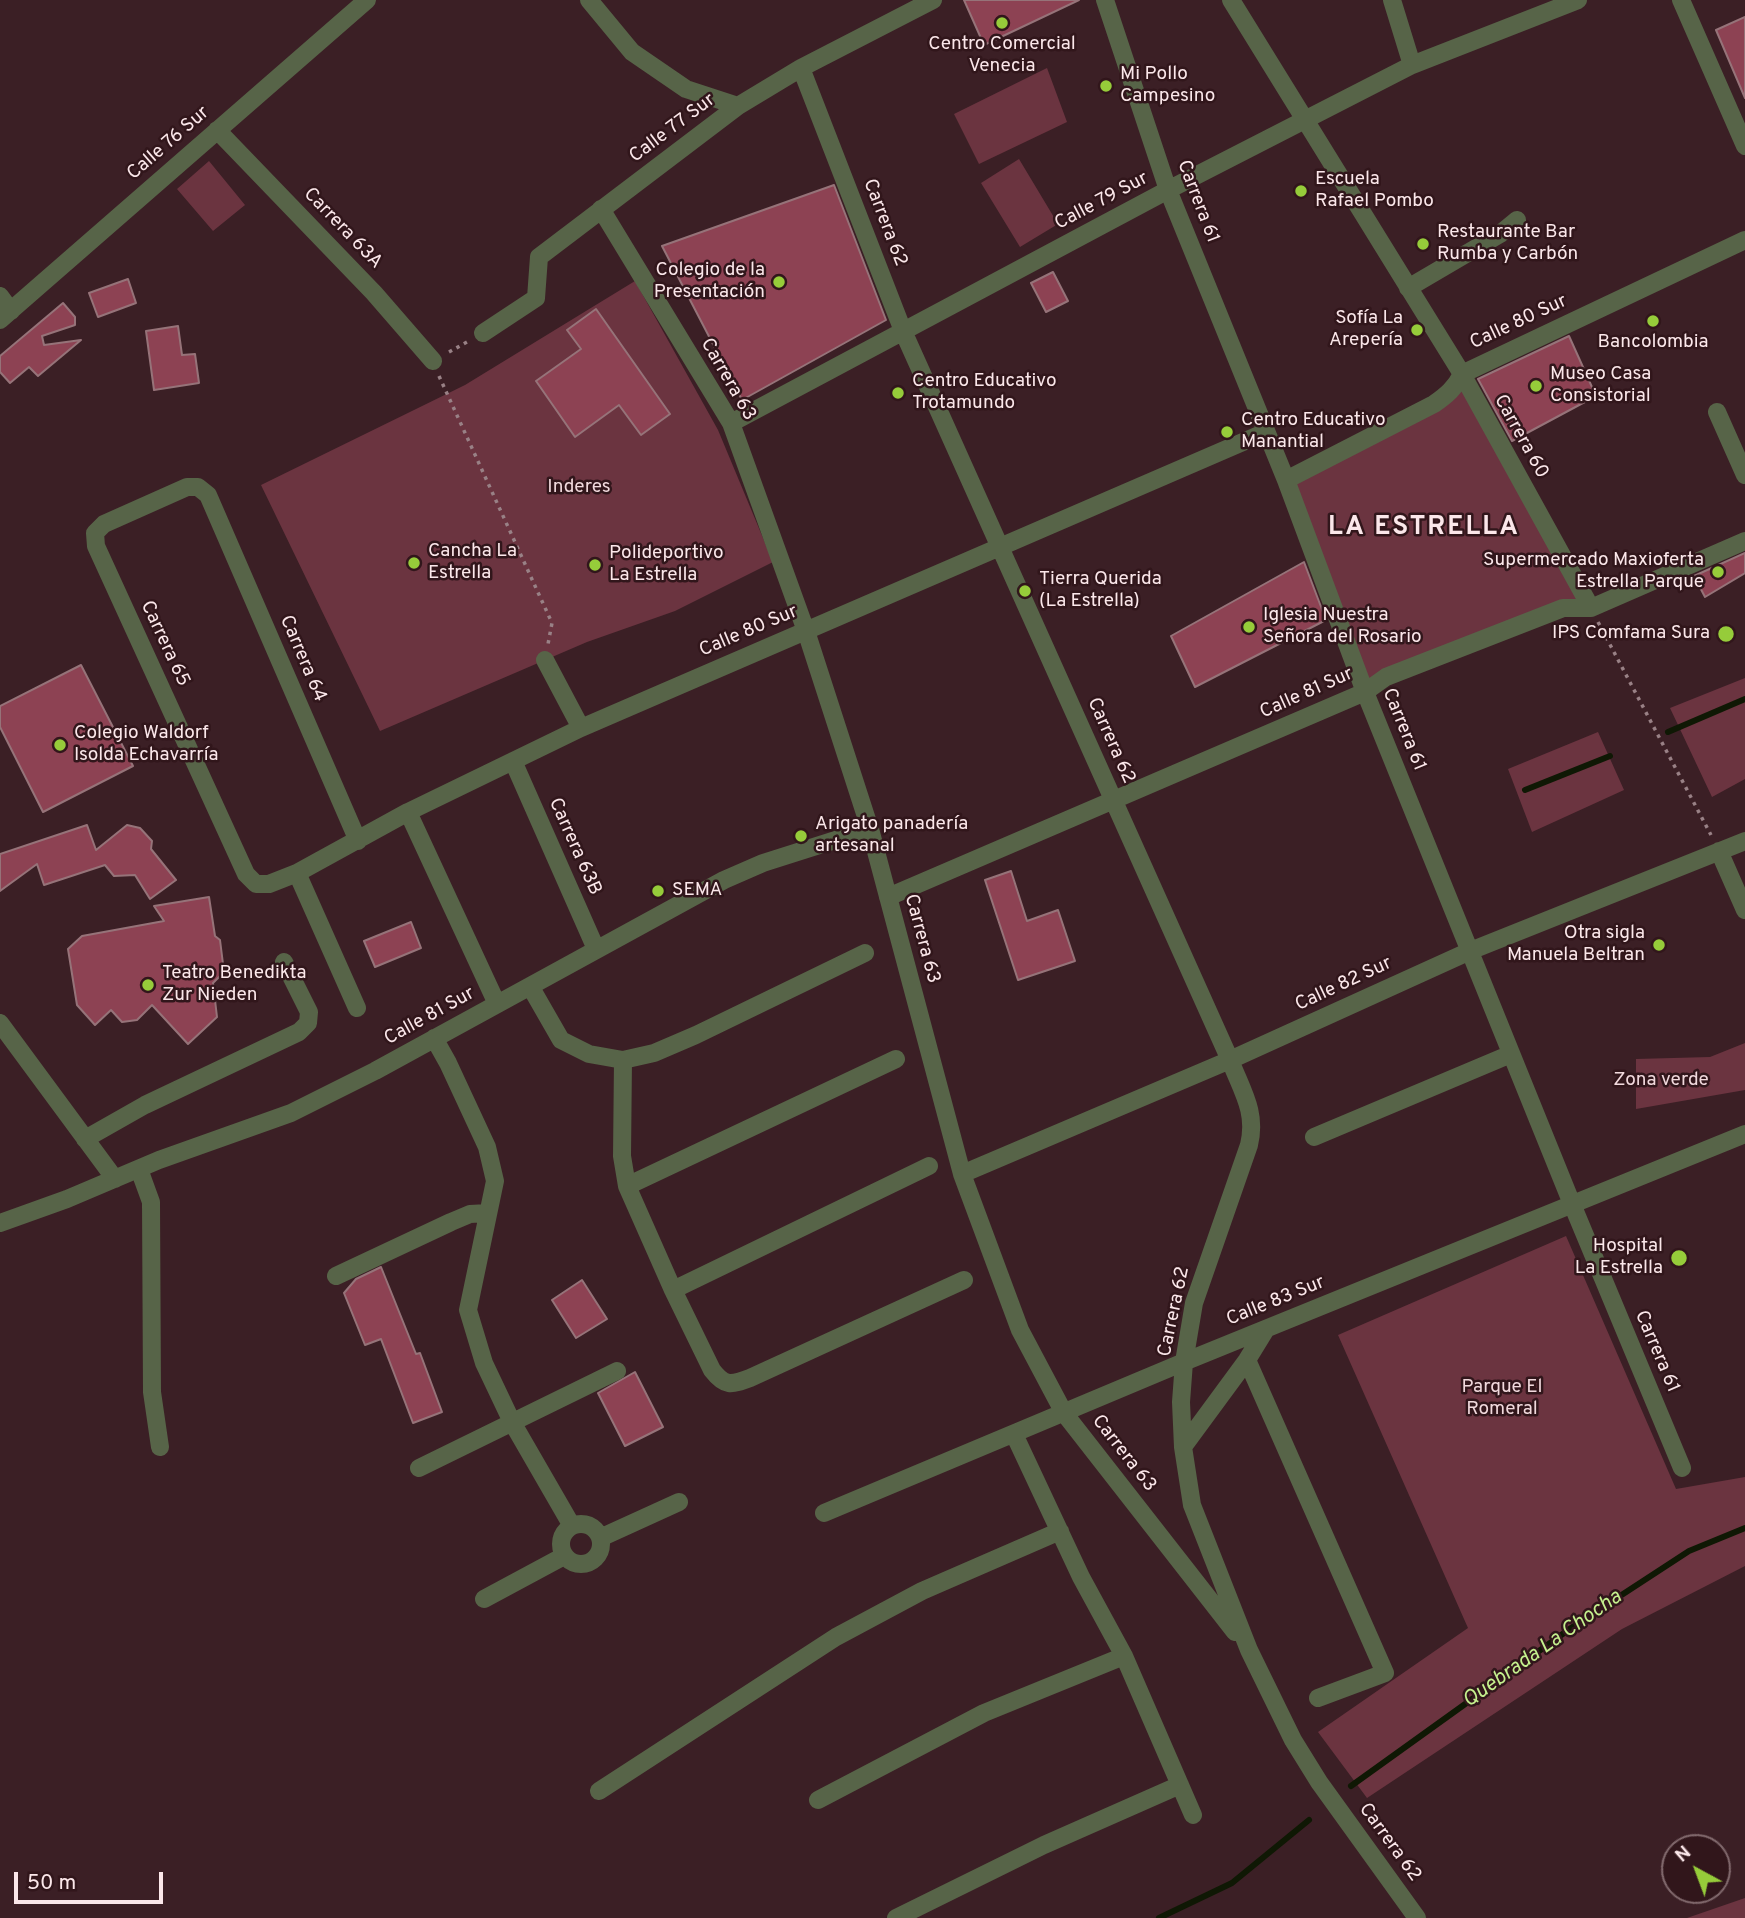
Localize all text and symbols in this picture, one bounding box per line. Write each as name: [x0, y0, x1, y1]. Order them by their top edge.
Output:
marker: Centro Comercial Venecia: [994, 15, 1010, 31]
place label: Centro Comercial Venecia: [928, 34, 1076, 78]
place label: Mi Pollo Campesino: [1120, 64, 1215, 108]
marker: Mi Pollo Campesino: [1098, 78, 1114, 94]
street label: Calle 77 Sur: [626, 89, 720, 169]
street label: Calle 76 Sur: [123, 102, 215, 186]
street label: Carrera 61: [1171, 157, 1223, 247]
street label: Calle 79 Sur: [1052, 168, 1152, 236]
place label: Escuela Rafael Pombo: [1315, 169, 1434, 213]
street label: Carrera 62: [857, 176, 911, 270]
marker: Escuela Rafael Pombo: [1293, 183, 1309, 199]
street label: Carrera 63A: [298, 184, 386, 274]
place label: Restaurante Bar Rumba y Carbón: [1437, 222, 1578, 266]
marker: Restaurante Bar Rumba y Carbón: [1415, 236, 1431, 252]
place label: Colegio de la Presentación: [654, 260, 765, 304]
marker: Colegio de la Presentación: [771, 274, 787, 290]
street label: Calle 80 Sur: [1467, 291, 1571, 355]
place label: Sofía La Arepería: [1329, 308, 1403, 352]
marker: Bancolombia: [1645, 313, 1661, 329]
marker: Sofía La Arepería: [1409, 322, 1425, 338]
place label: Bancolombia: [1597, 332, 1709, 354]
street label: Carrera 63: [694, 335, 760, 425]
place label: Museo Casa Consistorial: [1550, 364, 1651, 408]
place label: Centro Educativo Trotamundo: [912, 371, 1056, 415]
marker: Museo Casa Consistorial: [1528, 378, 1544, 394]
marker: Centro Educativo Trotamundo: [890, 385, 906, 401]
street label: Carrera 60: [1488, 391, 1552, 483]
place label: Centro Educativo Manantial: [1241, 410, 1385, 454]
marker: Centro Educativo Manantial: [1219, 424, 1235, 440]
park label: Inderes: [547, 477, 611, 499]
district label: LA ESTRELLA: [1329, 513, 1519, 545]
place label: Cancha La Estrella: [428, 541, 517, 585]
place label: Polideportivo La Estrella: [609, 543, 724, 587]
place label: Supermercado Maxioferta Estrella Parque: [1483, 550, 1704, 594]
marker: Cancha La Estrella: [406, 555, 422, 571]
marker: Polideportivo La Estrella: [587, 557, 603, 573]
marker: Supermercado Maxioferta Estrella Parque: [1710, 564, 1726, 580]
place label: Tierra Querida (La Estrella): [1039, 569, 1162, 613]
marker: Tierra Querida (La Estrella): [1017, 583, 1033, 599]
street label: Carrera 65: [134, 598, 194, 690]
street label: Calle 80 Sur: [696, 601, 802, 663]
place label: Iglesia Nuestra Señora del Rosario: [1263, 605, 1422, 649]
street label: Carrera 64: [274, 612, 330, 706]
marker: Iglesia Nuestra Señora del Rosario: [1241, 619, 1257, 635]
place label: IPS Comfama Sura: [1552, 623, 1710, 645]
marker: IPS Comfama Sura: [1716, 624, 1736, 644]
street label: Calle 81 Sur: [1257, 663, 1357, 725]
street label: Carrera 61: [1376, 685, 1430, 775]
street label: Carrera 62: [1081, 695, 1139, 787]
place label: Colegio Waldorf Isolda Echavarría: [74, 723, 218, 767]
marker: Colegio Waldorf Isolda Echavarría: [52, 737, 68, 753]
street label: Carrera 63B: [542, 795, 606, 899]
place label: Arigato panadería artesanal: [815, 814, 968, 858]
marker: Arigato panadería artesanal: [793, 828, 809, 844]
place label: SEMA: [672, 880, 722, 902]
marker: SEMA: [650, 883, 666, 899]
street label: Carrera 63: [898, 892, 944, 986]
place label: Otra sigla Manuela Beltran: [1507, 923, 1645, 967]
marker: Otra sigla Manuela Beltran: [1651, 937, 1667, 953]
street label: Calle 82 Sur: [1292, 953, 1396, 1017]
place label: Teatro Benedikta Zur Nieden: [162, 963, 307, 1007]
marker: Teatro Benedikta Zur Nieden: [140, 977, 156, 993]
street label: Calle 81 Sur: [381, 983, 479, 1051]
park label: Zona verde: [1613, 1070, 1709, 1092]
place label: Hospital La Estrella: [1575, 1236, 1663, 1280]
marker: Hospital La Estrella: [1669, 1248, 1689, 1268]
street label: Carrera 62: [1154, 1265, 1196, 1359]
street label: Calle 83 Sur: [1223, 1272, 1329, 1332]
street label: Carrera 61: [1628, 1307, 1684, 1397]
park label: Parque El Romeral: [1461, 1377, 1543, 1421]
street label: Carrera 63: [1086, 1411, 1160, 1497]
water label: Quebrada La Chocha: [1459, 1586, 1627, 1714]
street label: Carrera 62: [1353, 1799, 1425, 1887]
north arrow: [1661, 1834, 1731, 1904]
text: N: [1671, 1841, 1697, 1868]
scale bar: [18, 1858, 166, 1902]
text: 50 m: [27, 1870, 76, 1897]

